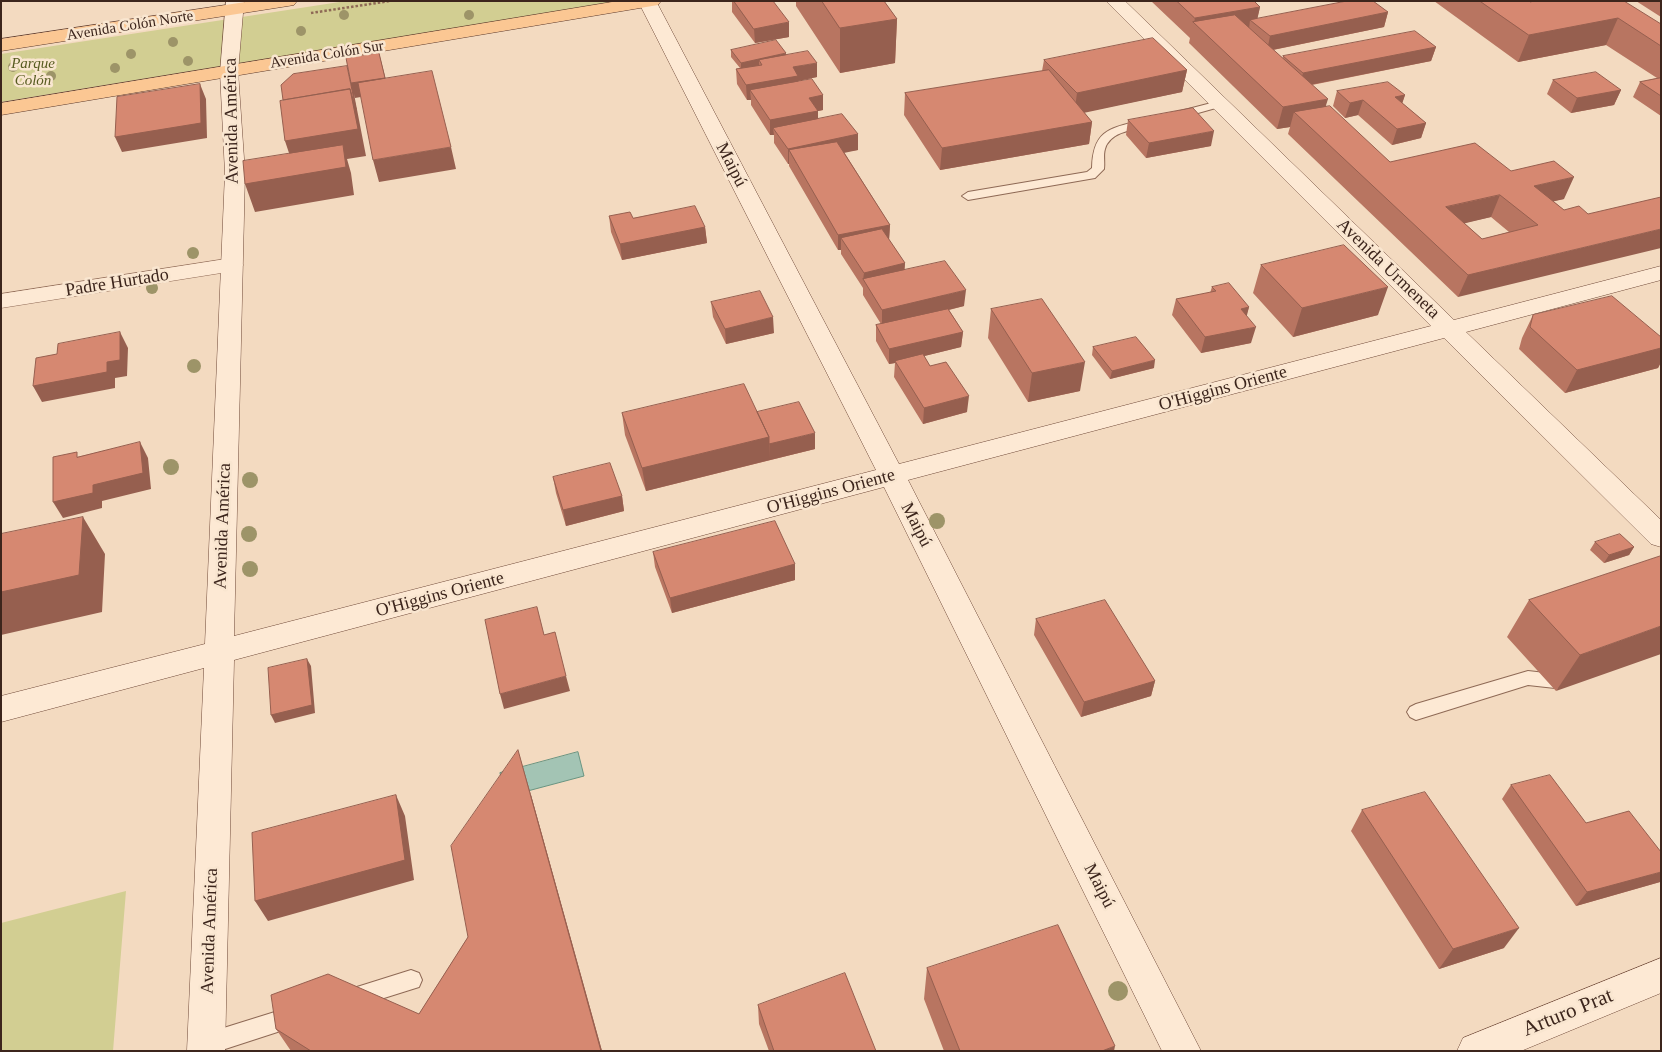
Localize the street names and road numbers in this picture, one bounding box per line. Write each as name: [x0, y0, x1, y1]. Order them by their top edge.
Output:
street label: Avenida Colón Norte: [65, 7, 195, 45]
street label: Avenida Colón Sur: [269, 37, 385, 73]
street label: Avenida América: [220, 58, 244, 184]
street label: Maipú: [711, 139, 751, 191]
street label: Avenida Urmeneta: [1332, 214, 1444, 324]
street label: Padre Hurtado: [64, 264, 170, 302]
street label: O'Higgins Oriente: [1157, 362, 1289, 416]
street label: Avenida América: [210, 463, 236, 589]
street label: O'Higgins Oriente: [765, 465, 897, 519]
street label: Maipú: [896, 499, 936, 551]
street label: O'Higgins Oriente: [374, 568, 506, 622]
street label: Maipú: [1079, 860, 1119, 912]
street label: Avenida América: [197, 868, 223, 994]
street label: Arturo Prat: [1519, 984, 1617, 1042]

